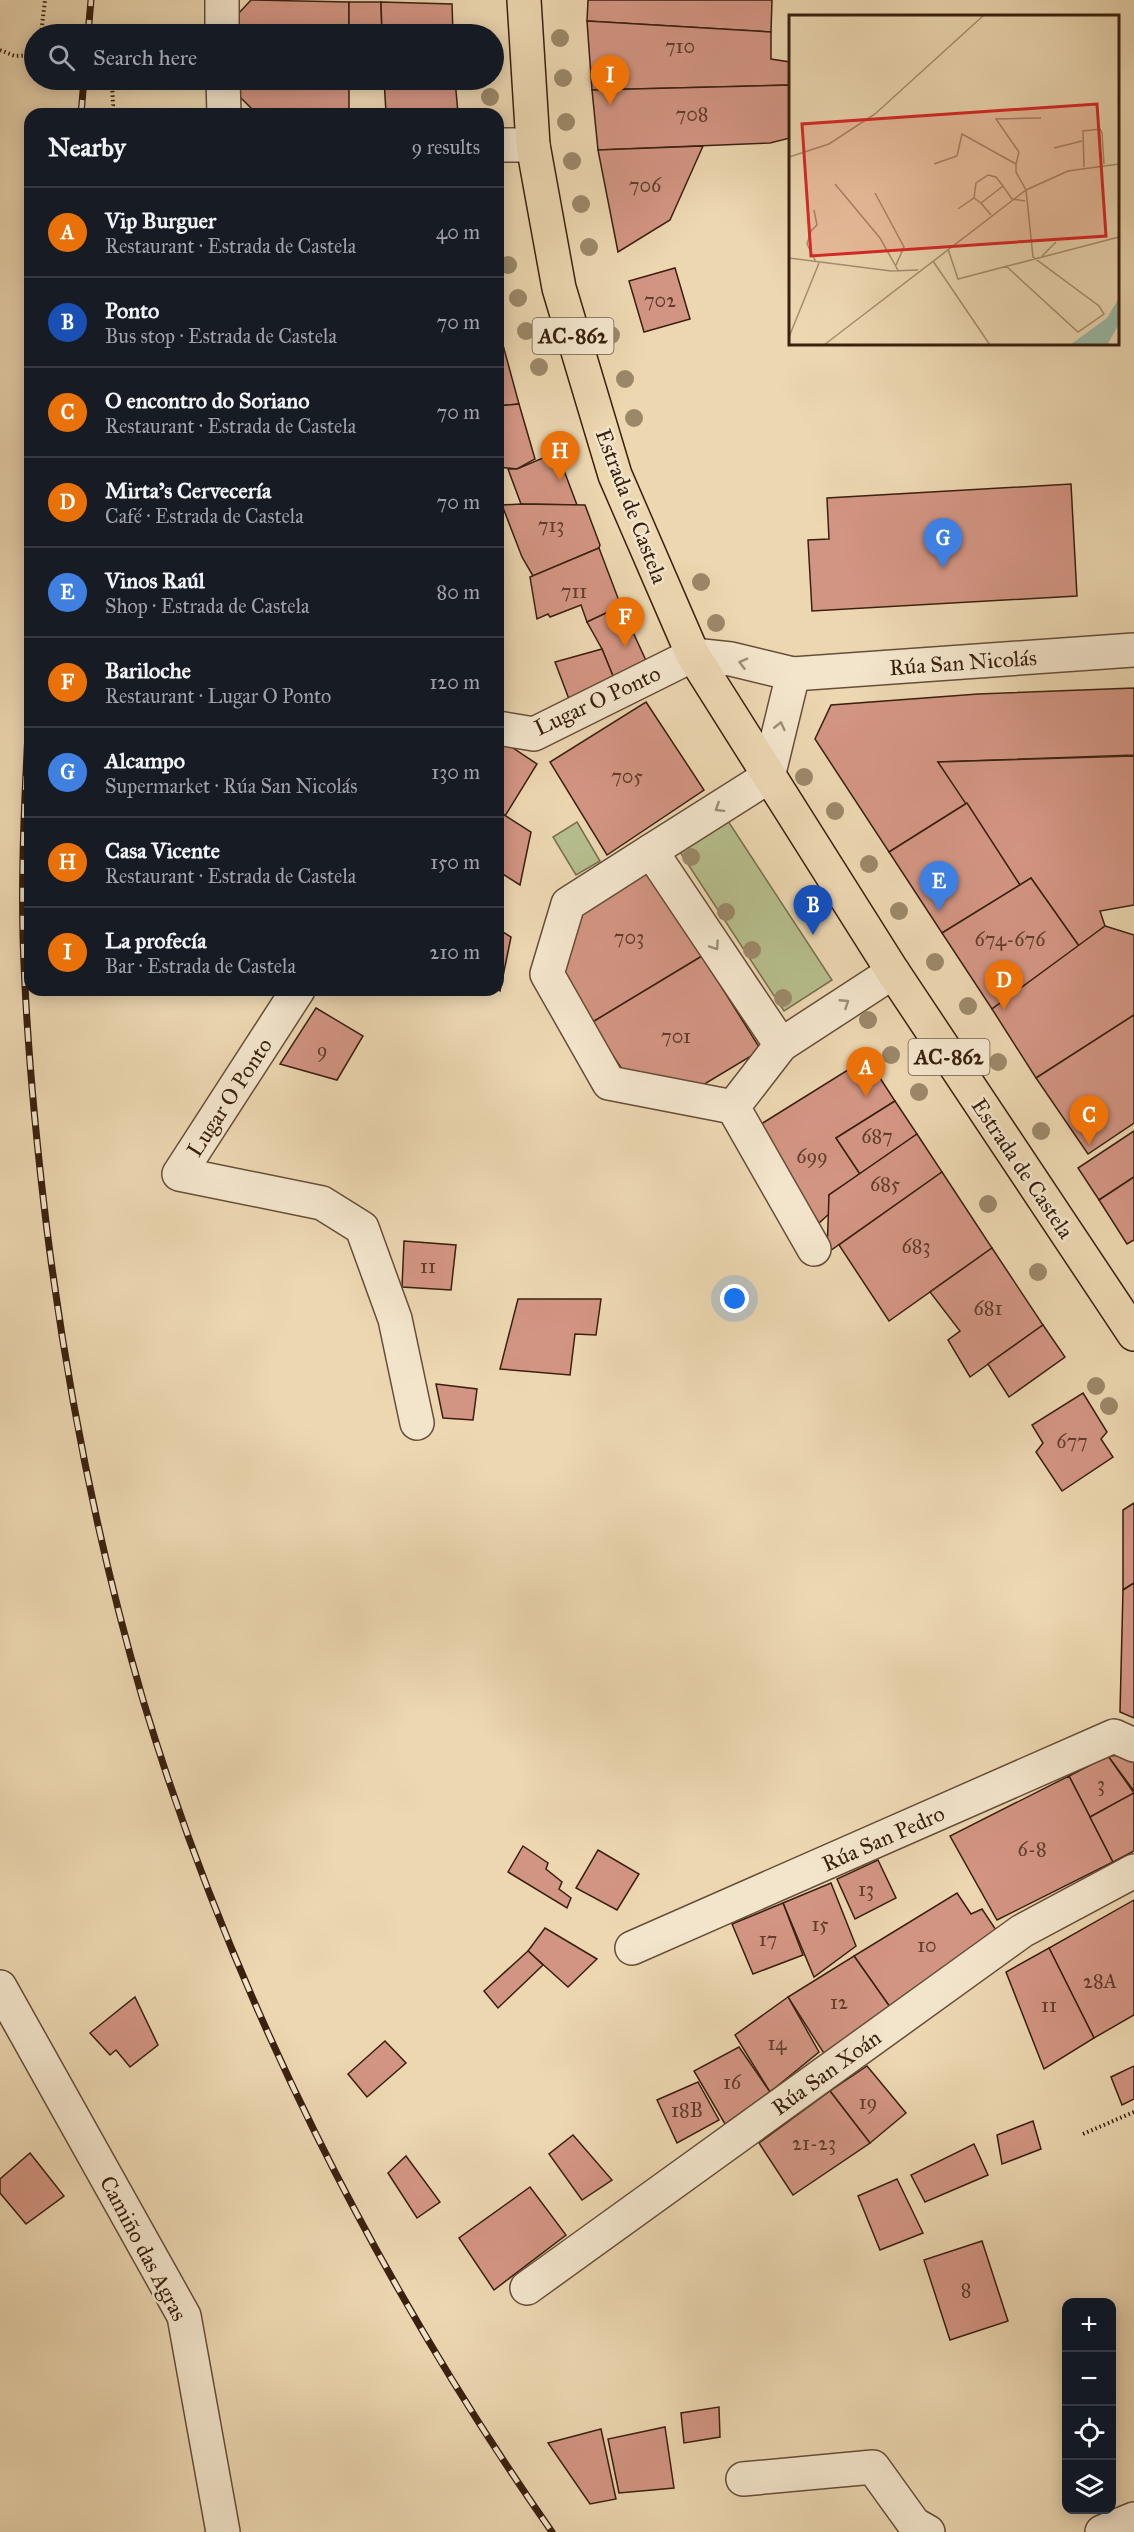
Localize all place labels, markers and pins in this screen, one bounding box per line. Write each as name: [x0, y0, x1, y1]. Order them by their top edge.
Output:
pin: I: [590, 56, 630, 105]
pin: H: [540, 432, 580, 481]
pin: G: [924, 518, 962, 568]
pin: F: [606, 598, 644, 647]
pin: E: [920, 862, 958, 911]
pin: B: [794, 886, 832, 935]
pin: D: [984, 960, 1024, 1010]
pin: A: [846, 1048, 886, 1097]
pin: C: [1070, 1096, 1108, 1145]

